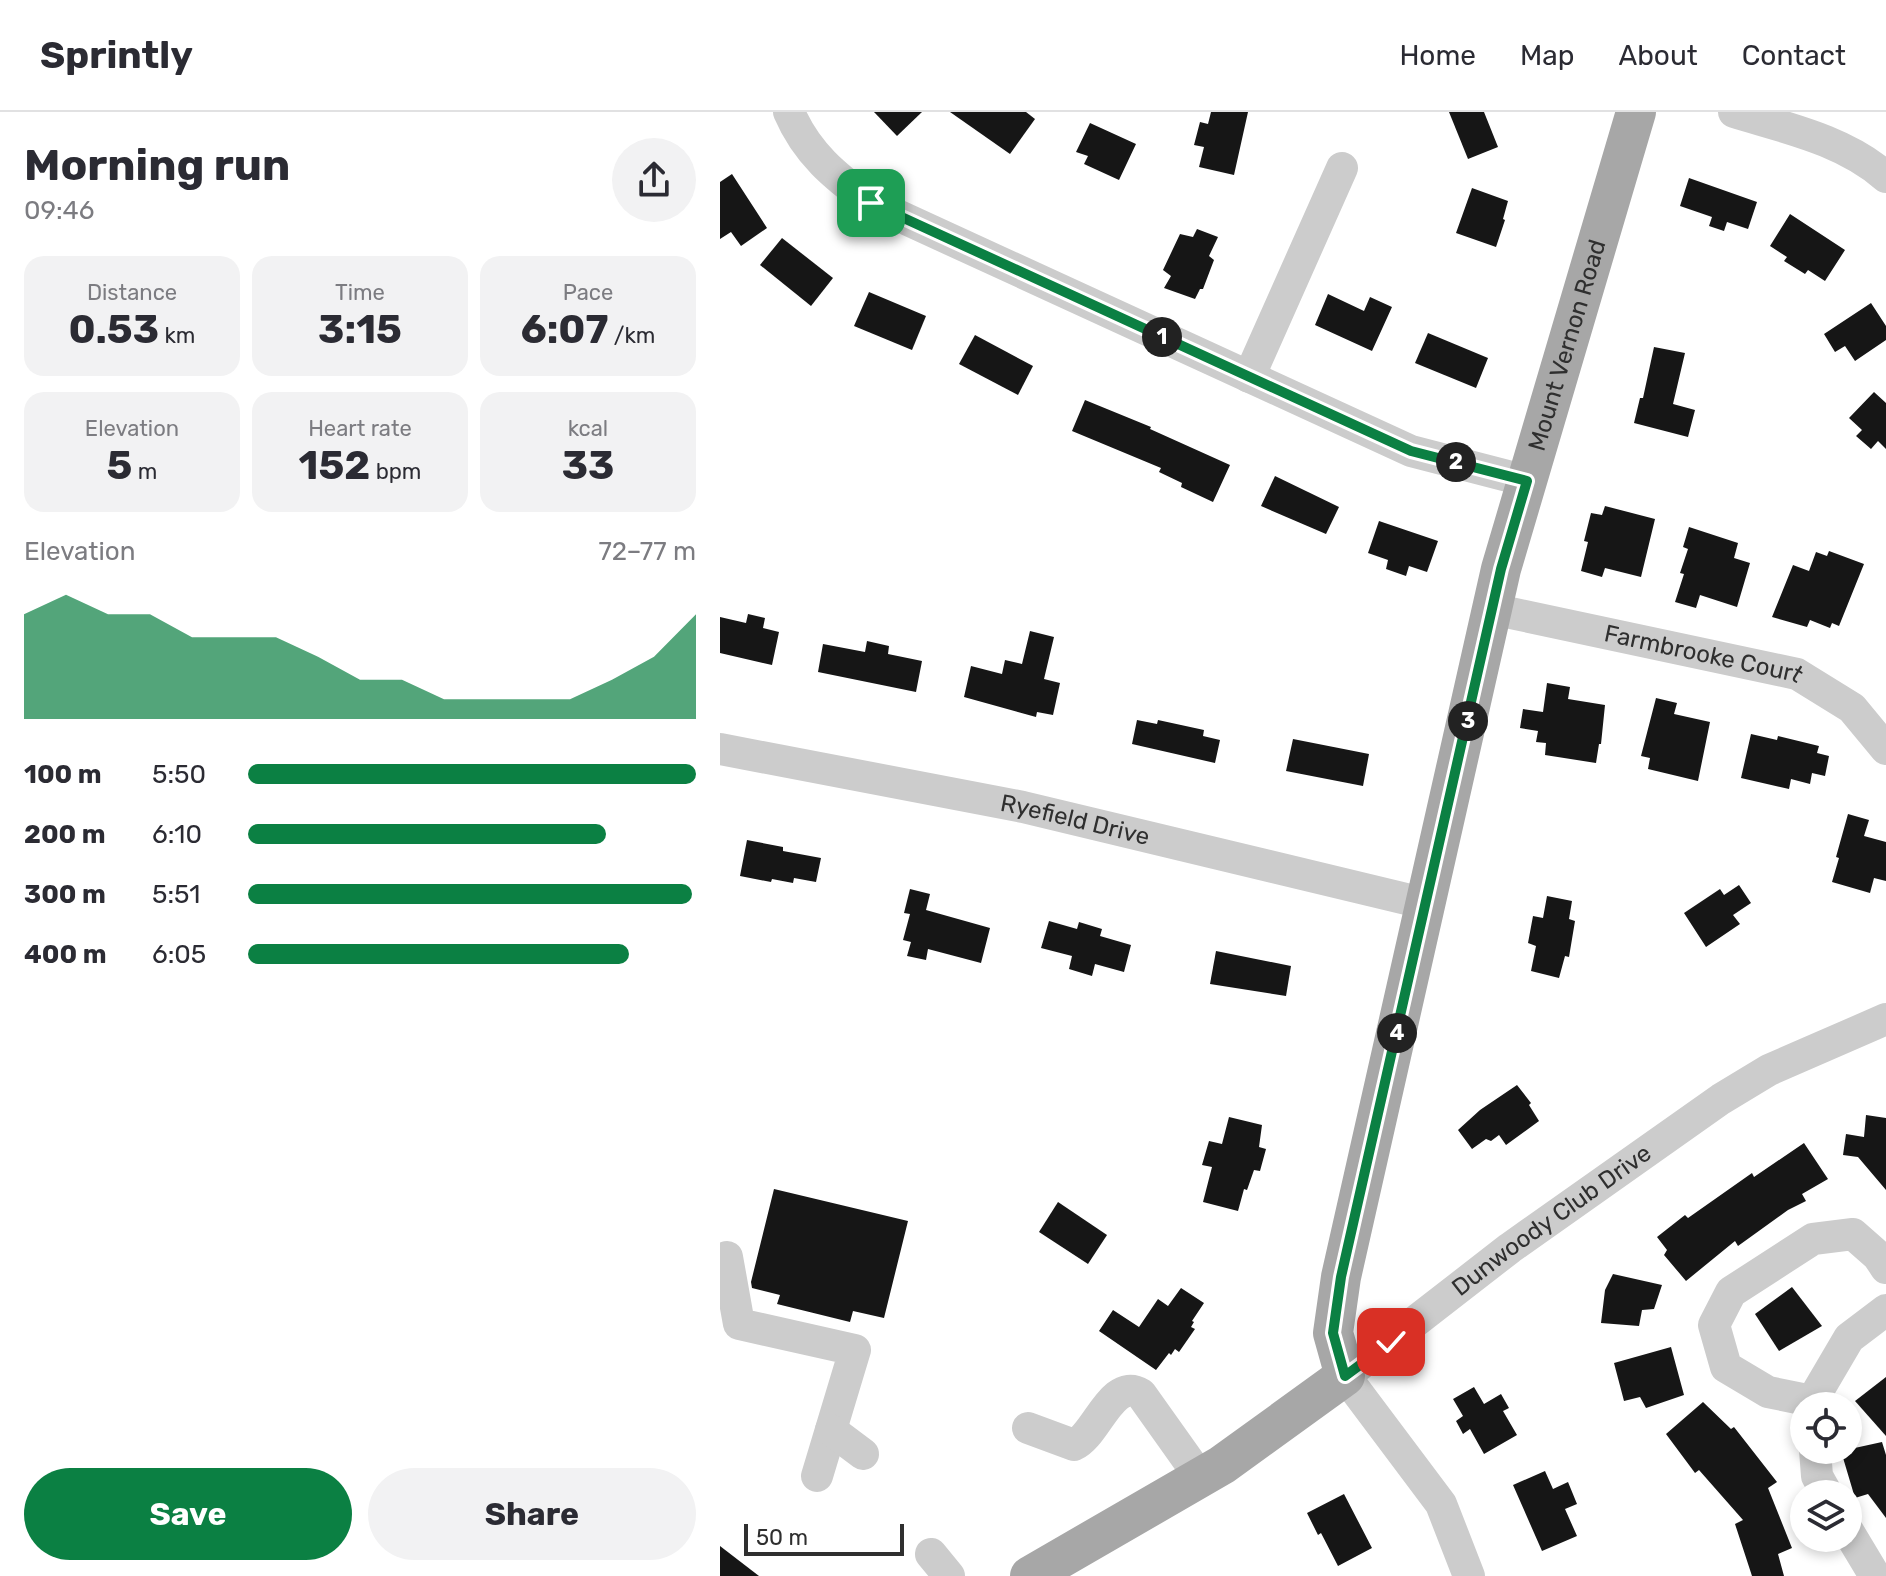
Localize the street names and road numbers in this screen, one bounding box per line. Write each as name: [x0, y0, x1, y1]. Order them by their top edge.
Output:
street label: Mount Vernon Road: [1523, 236, 1612, 454]
street label: Farmbrooke Court: [1602, 619, 1809, 689]
street label: Ryefield Drive: [998, 789, 1152, 851]
street label: Dunwoody Club Drive: [1446, 1139, 1656, 1302]

